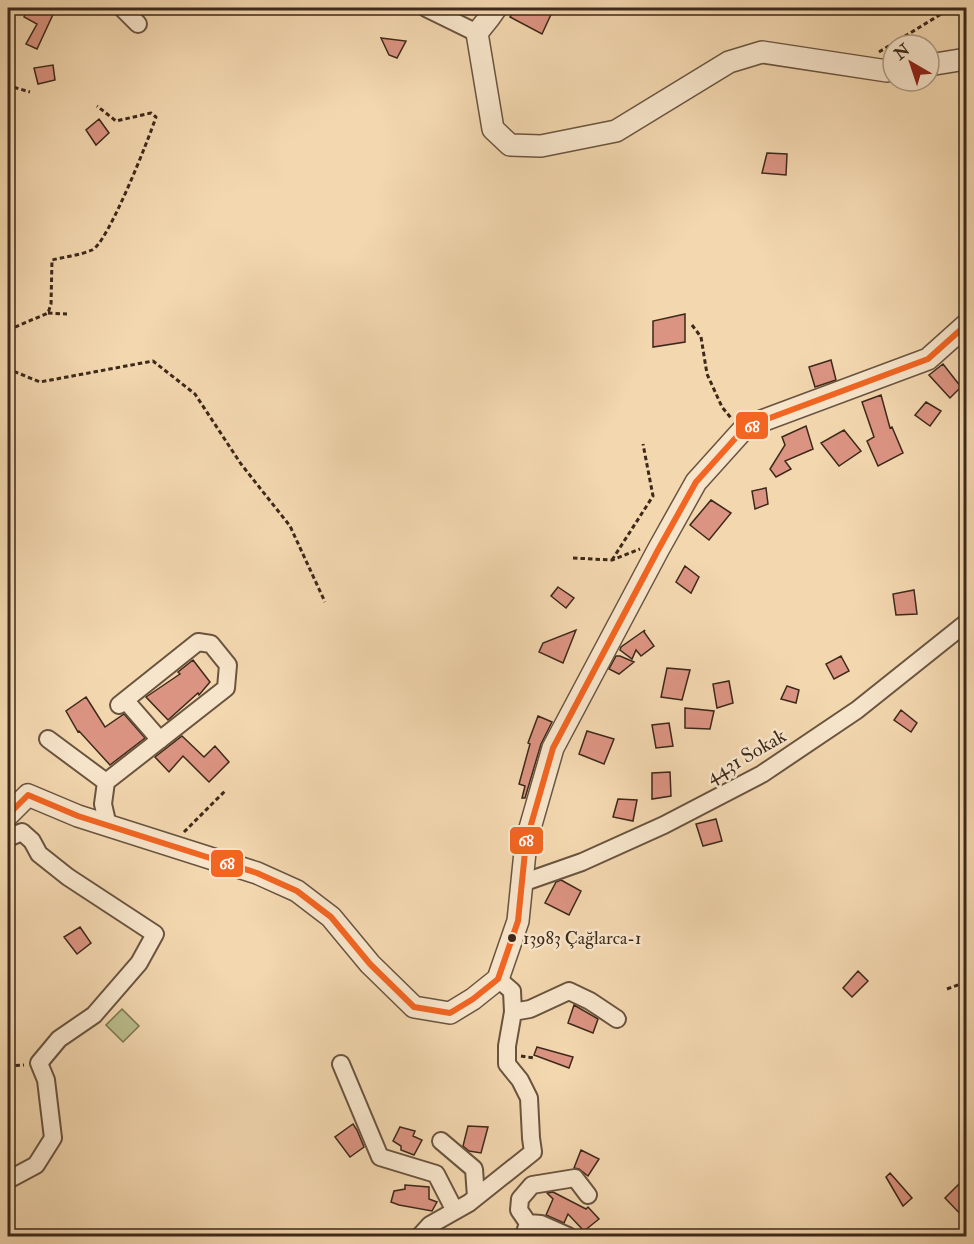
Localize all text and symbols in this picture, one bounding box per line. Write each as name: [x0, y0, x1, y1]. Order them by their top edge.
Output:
north arrow: [881, 33, 941, 93]
text: N: [890, 39, 915, 65]
line badge: 68: [735, 411, 769, 440]
text: 68: [744, 417, 760, 437]
street label: 4431 Sokak: [701, 723, 791, 789]
line badge: 68: [509, 826, 544, 855]
text: 68: [518, 831, 534, 851]
line badge: 68: [210, 849, 244, 878]
text: 68: [219, 854, 235, 874]
place label: 13983 Çağlarca-1: [523, 927, 641, 950]
marker: 13983 Çağlarca-1: [506, 932, 518, 944]

